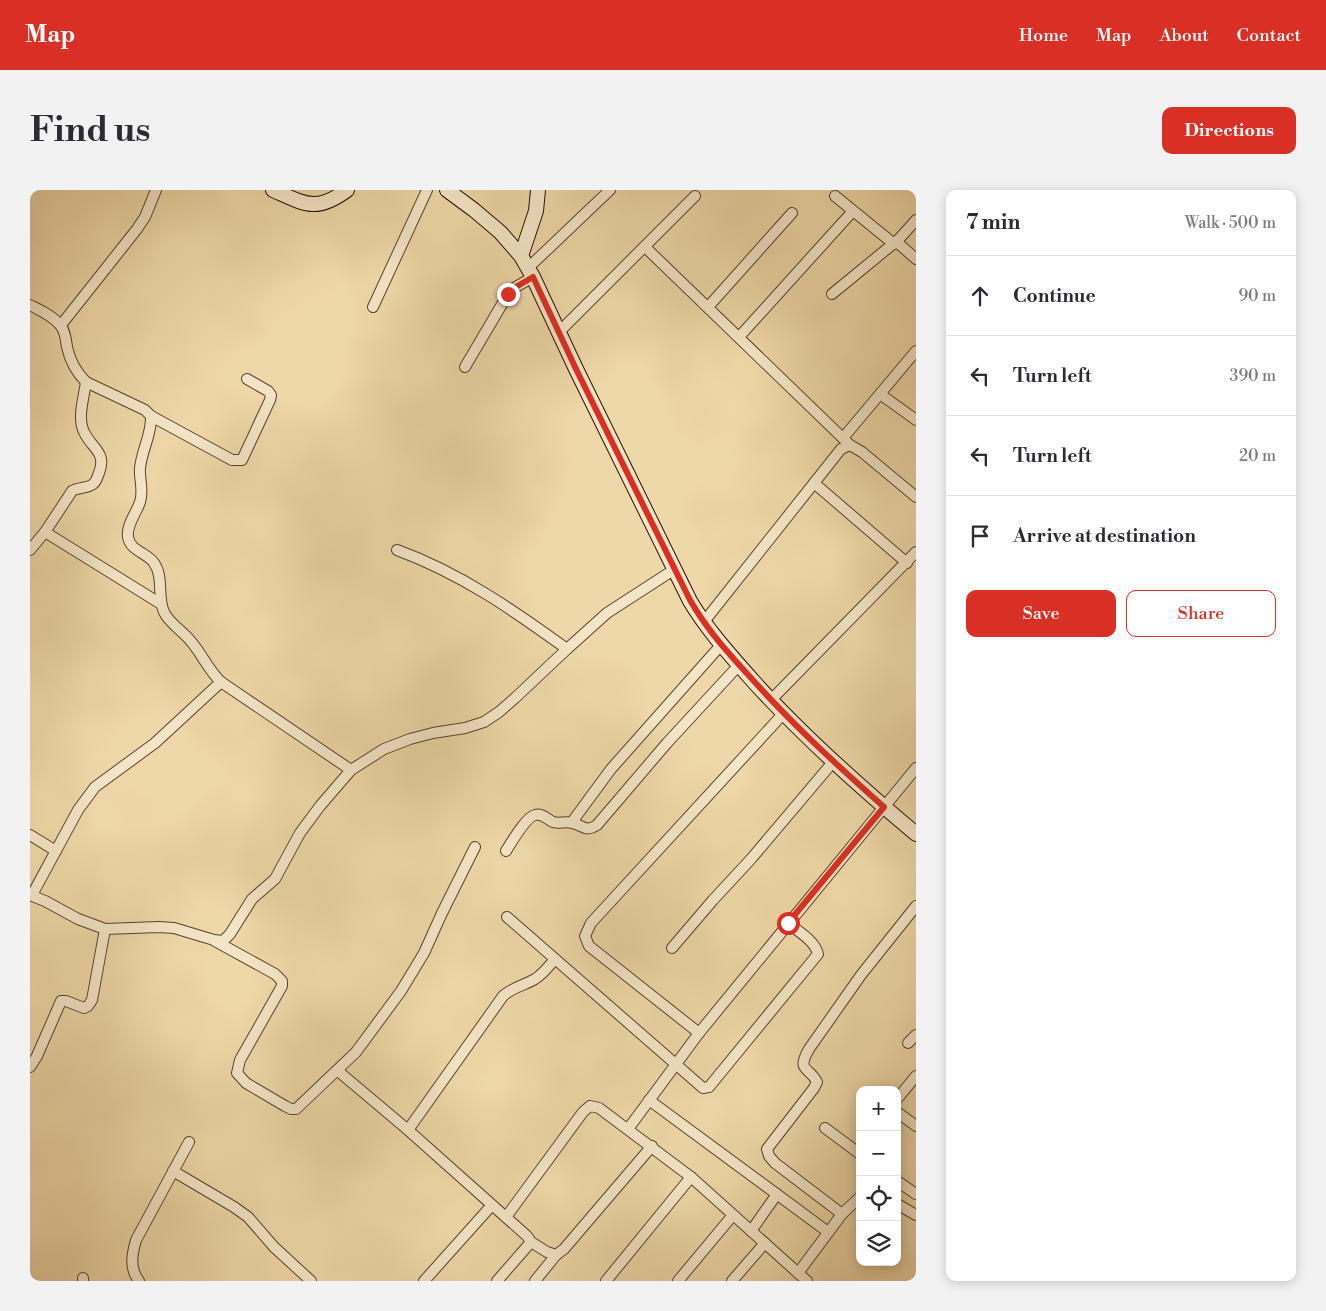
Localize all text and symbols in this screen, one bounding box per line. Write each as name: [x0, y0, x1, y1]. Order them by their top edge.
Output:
text: Map: [25, 20, 75, 50]
text: Home: [1019, 24, 1068, 47]
text: Map: [1096, 24, 1132, 47]
text: About: [1160, 24, 1209, 47]
text: Contact: [1237, 24, 1301, 47]
button: Directions: [1162, 107, 1296, 154]
text: Find us: [30, 109, 150, 152]
text: 7 min: [966, 210, 1020, 236]
text: Walk · 500 m: [1185, 213, 1276, 233]
icon: ahead: [966, 282, 994, 310]
route end: [497, 283, 520, 306]
text: Continue: [1013, 284, 1096, 308]
text: 90 m: [1238, 286, 1276, 306]
icon: left: [966, 362, 994, 390]
text: Turn left: [1013, 364, 1092, 388]
text: 390 m: [1230, 366, 1276, 386]
icon: left: [966, 442, 994, 470]
text: Turn left: [1013, 444, 1092, 468]
text: 20 m: [1239, 446, 1276, 466]
icon: arrive: [966, 522, 994, 550]
text: Arrive at destination: [1013, 524, 1196, 548]
button: Save: [966, 590, 1116, 637]
button: Share: [1126, 590, 1276, 637]
route start: [777, 912, 800, 935]
map controls: [856, 1086, 901, 1266]
button: +: [856, 1086, 901, 1131]
button: −: [856, 1131, 901, 1176]
button: locate: [856, 1176, 901, 1221]
button: layers: [856, 1221, 901, 1266]

